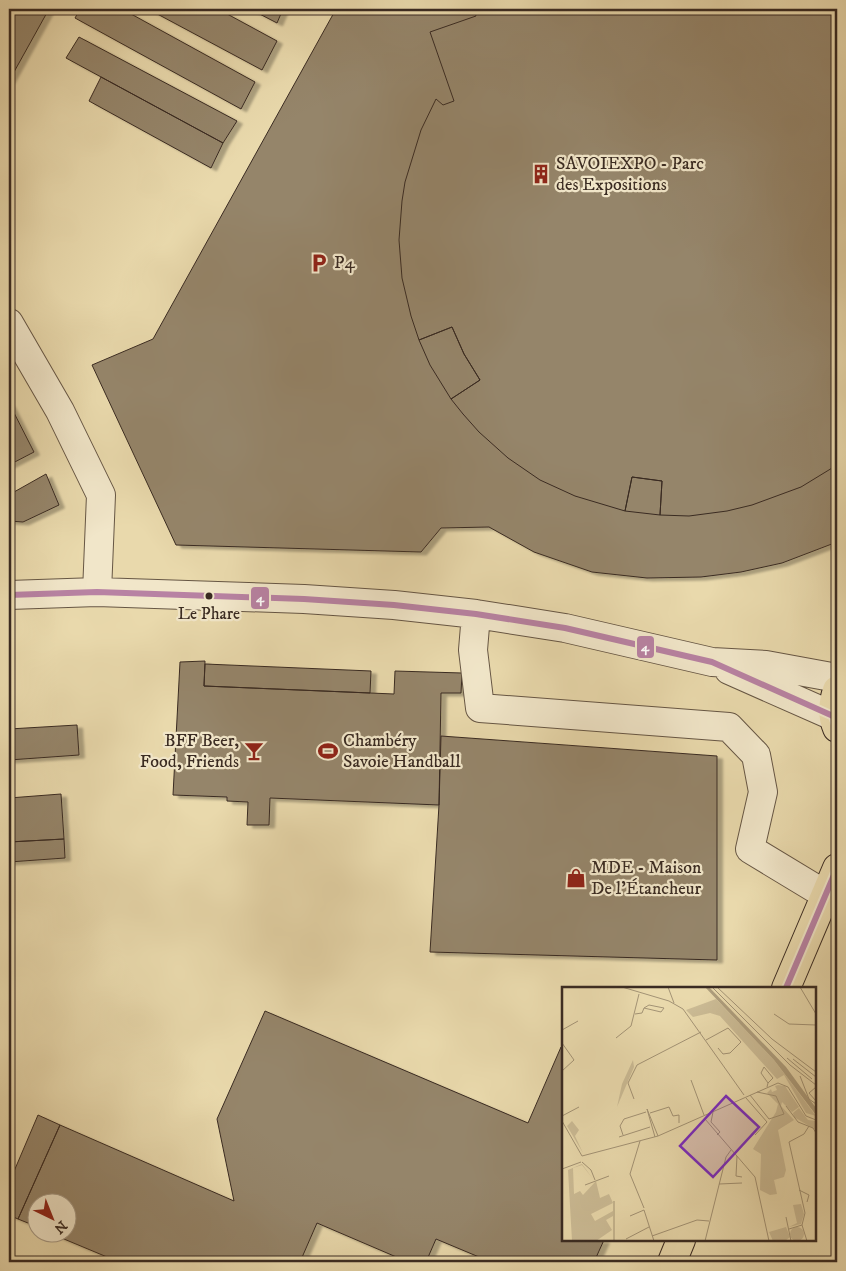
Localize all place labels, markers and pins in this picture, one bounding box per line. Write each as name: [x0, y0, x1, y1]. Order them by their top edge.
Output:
place label: SAVOIEXPO - Parc des Expositions: [556, 153, 704, 196]
building icon: SAVOIEXPO - Parc des Expositions: [530, 163, 552, 185]
parking icon: P4: [308, 252, 330, 274]
place label: P4: [334, 252, 355, 274]
marker: Le Phare: [204, 591, 214, 601]
place label: Le Phare: [178, 603, 240, 625]
place label: BFF Beer, Food, Friends: [140, 730, 239, 773]
place label: Chambéry Savoie Handball: [343, 730, 461, 773]
bar icon: BFF Beer, Food, Friends: [243, 740, 265, 762]
sports icon: Chambéry Savoie Handball: [317, 740, 339, 762]
place label: MDE - Maison De l'Étancheur: [591, 857, 702, 900]
shop icon: MDE - Maison De l'Étancheur: [565, 867, 587, 889]

